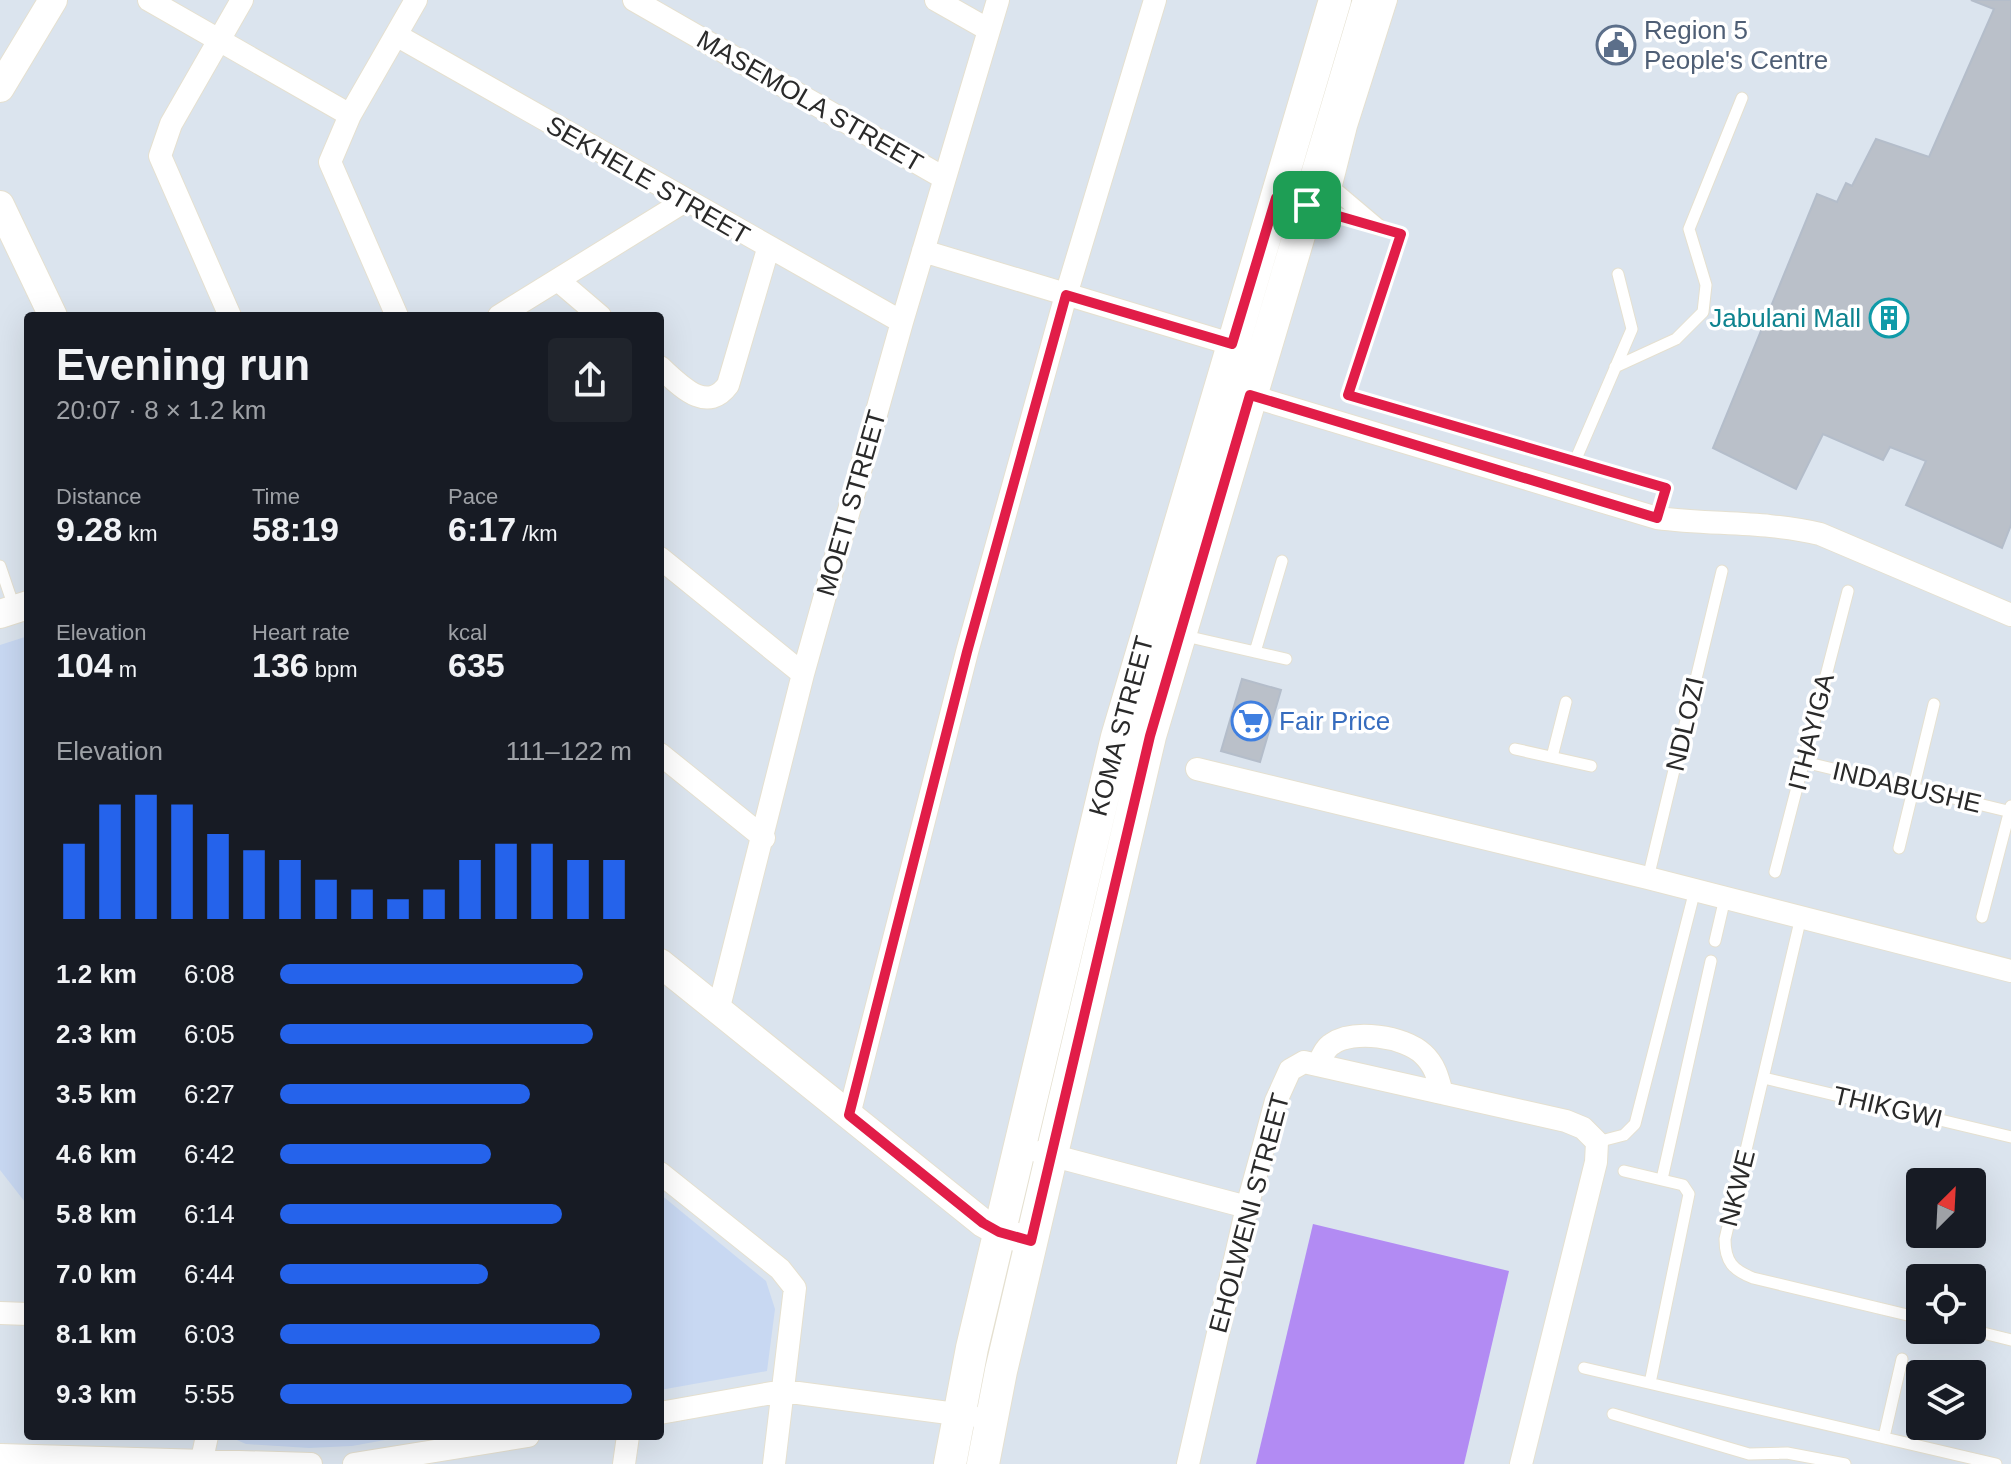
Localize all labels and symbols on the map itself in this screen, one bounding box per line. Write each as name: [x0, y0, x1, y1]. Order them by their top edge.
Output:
place label: Region 5 People's Centre: [1644, 15, 1828, 75]
street label: MASEMOLA STREET: [692, 24, 928, 178]
public building icon: Region 5 People's Centre: [1595, 24, 1637, 66]
street label: SEKHELE STREET: [541, 110, 755, 250]
pin: [1273, 171, 1341, 239]
building icon: Jabulani Mall: [1868, 297, 1910, 339]
place label: Jabulani Mall: [1709, 303, 1861, 333]
street label: MOETI STREET: [810, 406, 892, 599]
street label: KOMA STREET: [1083, 633, 1159, 819]
street label: ITHAYIGA: [1782, 670, 1840, 794]
street label: NDLOZI: [1660, 674, 1710, 774]
supermarket icon: Fair Price: [1230, 700, 1272, 742]
place label: Fair Price: [1279, 706, 1390, 736]
street label: INDABUSHE: [1830, 755, 1984, 819]
street label: THIKGWI: [1830, 1080, 1946, 1134]
street label: EHOLWENI STREET: [1203, 1090, 1295, 1336]
street label: NKWE: [1713, 1147, 1761, 1229]
north arrow: [1906, 1168, 1986, 1248]

